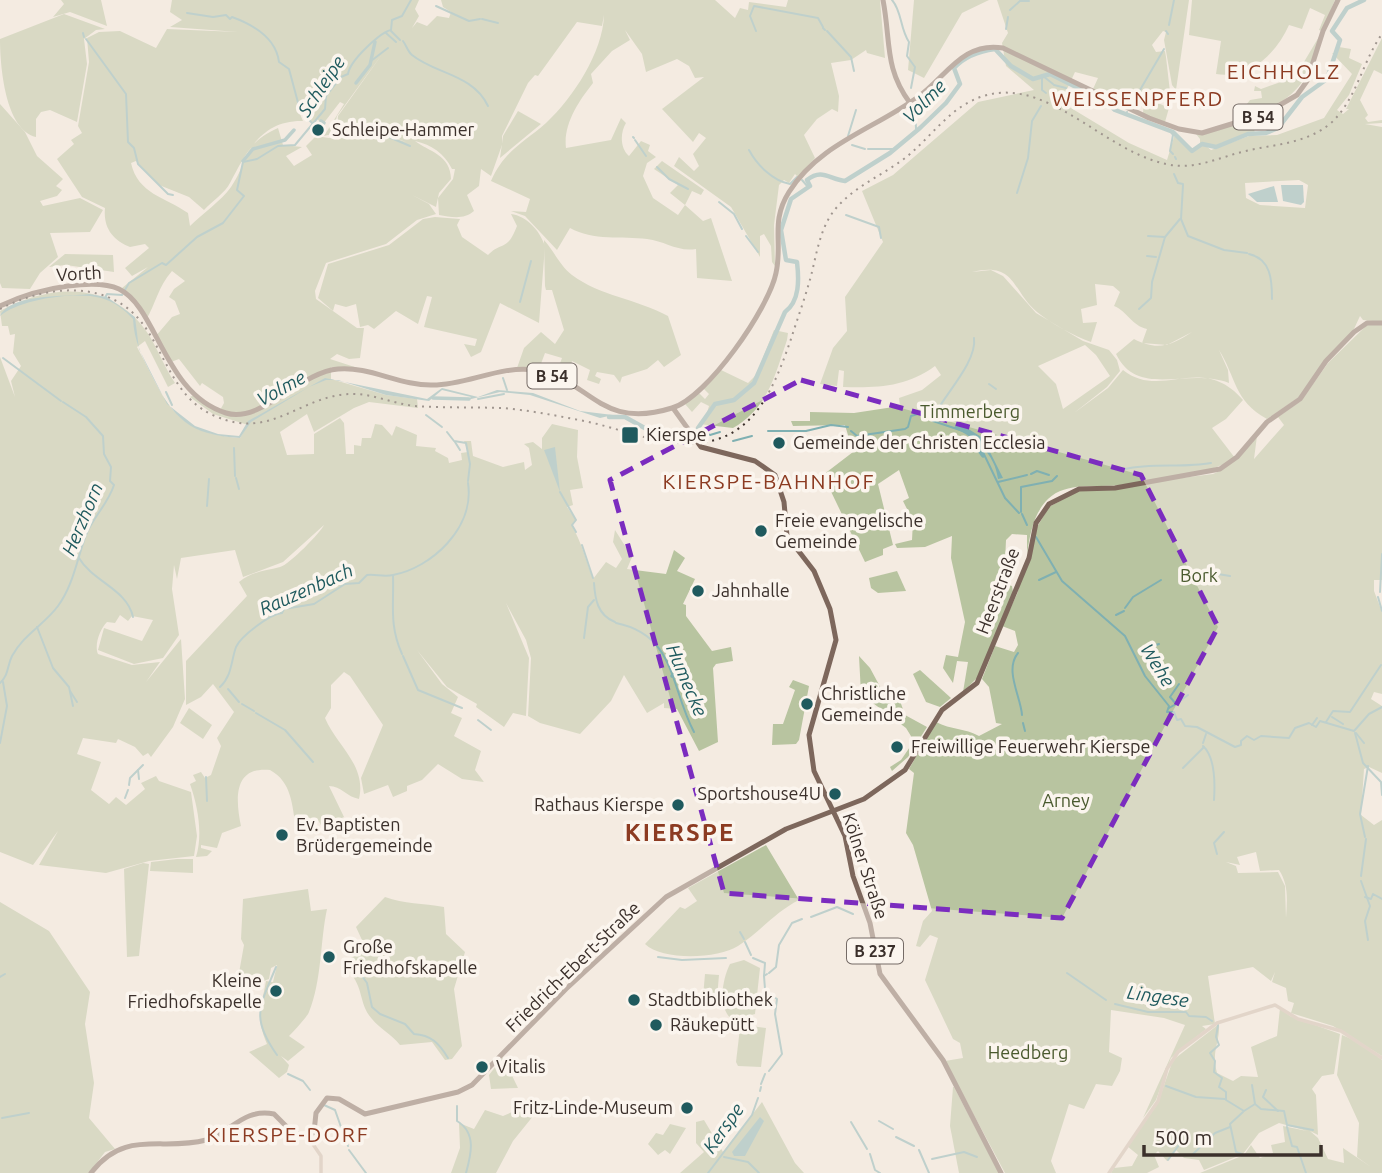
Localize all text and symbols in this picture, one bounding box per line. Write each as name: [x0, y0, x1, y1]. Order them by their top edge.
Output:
water label: Schleipe: [292, 51, 349, 121]
district label: EICHHOLZ: [1227, 59, 1341, 83]
water label: Volme: [898, 74, 951, 127]
district label: WEISSENPFERD: [1052, 86, 1224, 110]
road number: B 54: [1234, 105, 1282, 130]
place label: Schleipe-Hammer: [332, 119, 475, 139]
marker: Schleipe-Hammer: [310, 122, 326, 138]
street label: Vorth: [56, 262, 102, 284]
road number: B 54: [528, 364, 576, 388]
water label: Volme: [253, 366, 310, 410]
park label: Timmerberg: [920, 401, 1020, 421]
place label: Kierspe: [646, 424, 707, 444]
marker: Kierspe: [620, 425, 640, 445]
place label: Gemeinde der Christen Ecclesia: [793, 432, 1046, 452]
marker: Gemeinde der Christen Ecclesia: [771, 435, 787, 451]
district label: KIERSPE-BAHNHOF: [662, 469, 876, 493]
water label: Herzhorn: [57, 479, 107, 559]
place label: Freie evangelische Gemeinde: [775, 510, 923, 551]
marker: Freie evangelische Gemeinde: [753, 523, 769, 539]
street label: Heerstraße: [971, 545, 1023, 637]
water label: Rauzenbach: [256, 558, 356, 620]
park label: Bork: [1180, 565, 1218, 585]
place label: Jahnhalle: [712, 580, 790, 600]
marker: Jahnhalle: [690, 583, 706, 599]
water label: Wehe: [1136, 639, 1180, 691]
water label: Humecke: [662, 641, 712, 720]
place label: Christliche Gemeinde: [821, 683, 906, 724]
marker: Christliche Gemeinde: [799, 696, 815, 712]
place label: Freiwillige Feuerwehr Kierspe: [911, 736, 1150, 756]
marker: Freiwillige Feuerwehr Kierspe: [889, 739, 905, 755]
place label: Sportshouse4U: [698, 783, 821, 803]
marker: Sportshouse4U: [827, 786, 843, 802]
park label: Arney: [1042, 790, 1090, 810]
place label: Rathaus Kierspe: [534, 794, 664, 814]
marker: Rathaus Kierspe: [670, 797, 686, 813]
street label: Kölner Straße: [839, 810, 893, 921]
place label: Ev. Baptisten Brüdergemeinde: [296, 814, 433, 855]
district label: KIERSPE: [625, 819, 735, 846]
marker: Ev. Baptisten Brüdergemeinde: [274, 827, 290, 843]
street label: Friedrich-Ebert-Straße: [501, 897, 643, 1035]
place label: Große Friedhofskapelle: [343, 936, 477, 977]
road number: B 237: [847, 939, 903, 964]
marker: Große Friedhofskapelle: [321, 949, 337, 965]
place label: Kleine Friedhofskapelle: [128, 970, 262, 1011]
water label: Lingese: [1126, 981, 1191, 1011]
marker: Kleine Friedhofskapelle: [268, 983, 284, 999]
place label: Stadtbibliothek: [648, 989, 773, 1009]
marker: Stadtbibliothek: [626, 992, 642, 1008]
place label: Räukepütt: [670, 1014, 754, 1034]
marker: Räukepütt: [648, 1017, 664, 1033]
park label: Heedberg: [988, 1042, 1068, 1062]
place label: Vitalis: [496, 1056, 546, 1076]
marker: Vitalis: [474, 1059, 490, 1075]
place label: Fritz-Linde-Museum: [513, 1097, 673, 1117]
water label: Kerspe: [698, 1099, 748, 1157]
marker: Fritz-Linde-Museum: [679, 1100, 695, 1116]
scale bar: [1144, 1114, 1321, 1158]
district label: KIERSPE-DORF: [206, 1122, 370, 1146]
text: 500 m: [1154, 1125, 1212, 1149]

